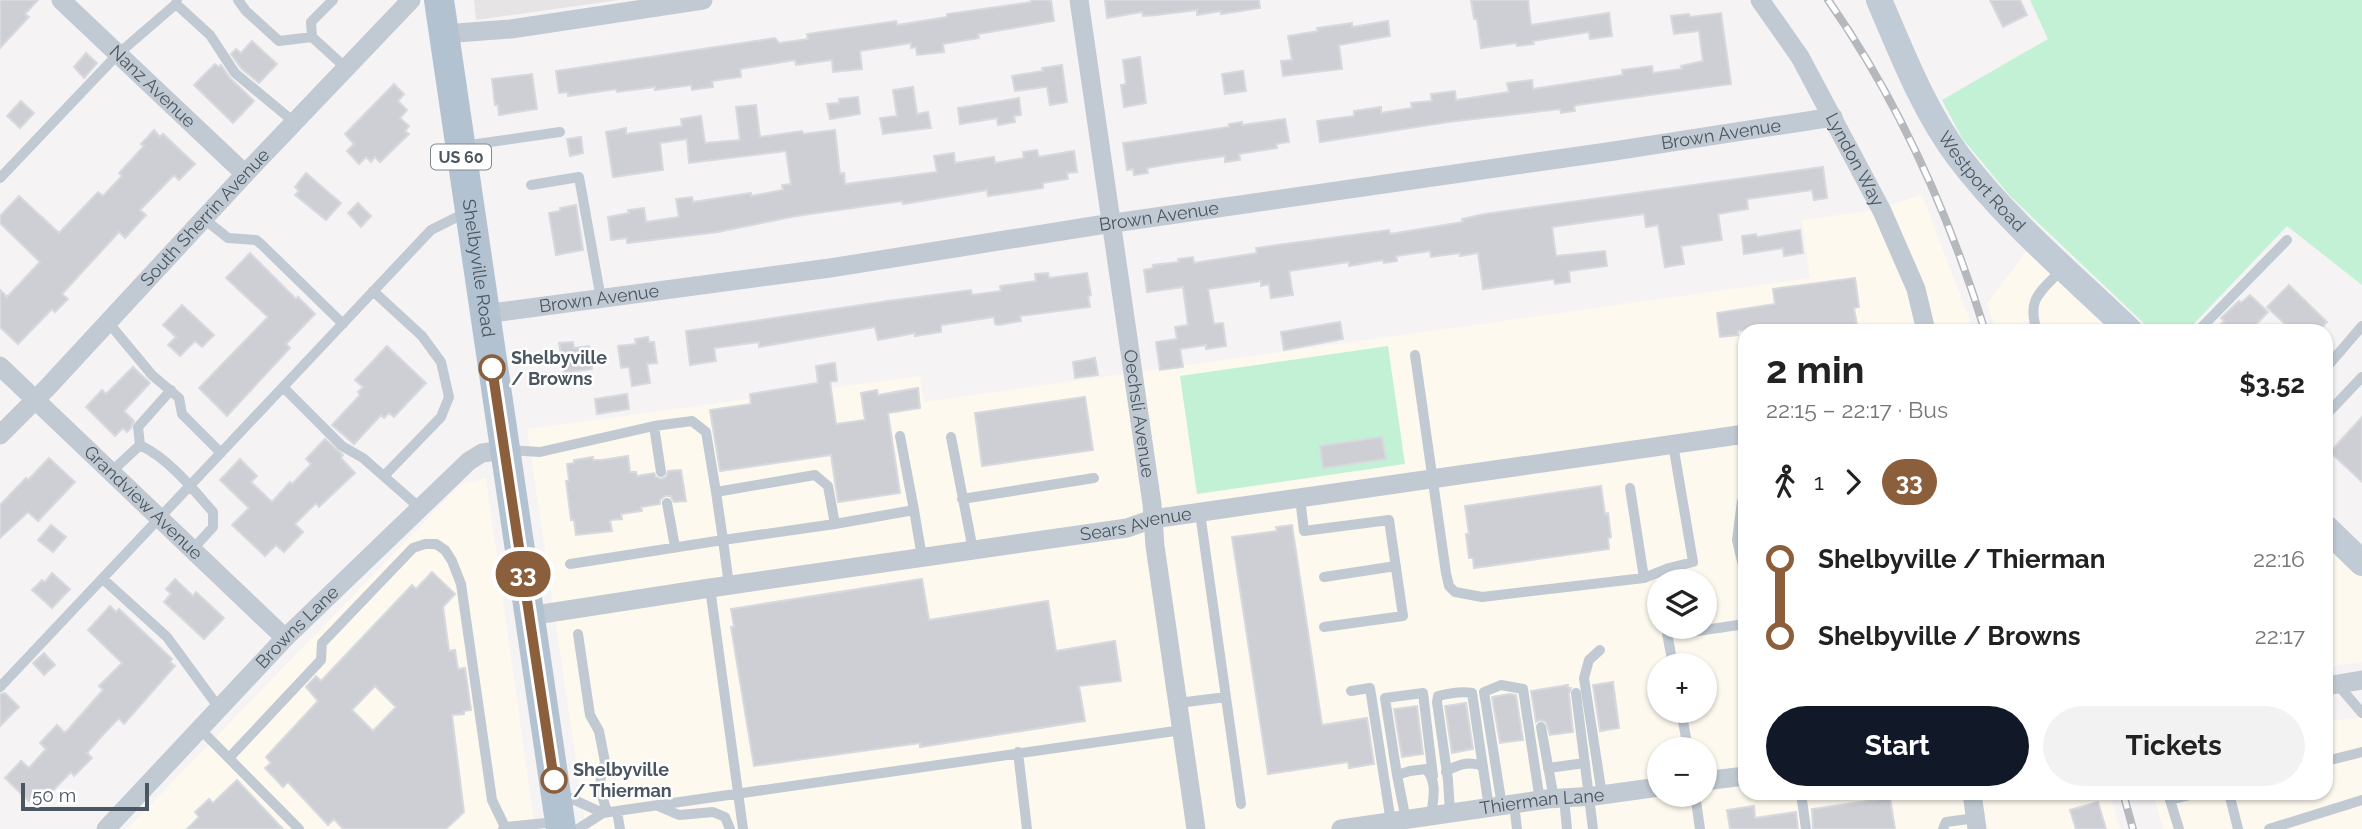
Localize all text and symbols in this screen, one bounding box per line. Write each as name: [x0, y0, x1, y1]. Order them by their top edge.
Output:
street label: Nanz Avenue: [106, 41, 200, 132]
street label: Lyndon Way: [1822, 109, 1889, 210]
street label: Brown Avenue: [1660, 114, 1783, 154]
street label: Westport Road: [1934, 127, 2030, 236]
street label: South Sherrin Avenue: [136, 144, 274, 290]
road number: US 60: [431, 144, 491, 169]
street label: Brown Avenue: [1098, 197, 1221, 235]
street label: Shelbyville Road: [458, 198, 499, 338]
street label: Brown Avenue: [538, 280, 661, 317]
place label: Shelbyville / Browns: [511, 347, 607, 389]
text: 2 min: [1766, 347, 1865, 392]
street label: Oechsli Avenue: [1120, 348, 1159, 480]
marker: Shelbyville / Browns: [479, 355, 505, 381]
text: $3.52: [2239, 369, 2305, 399]
text: 22:15 – 22:17 · Bus: [1766, 396, 1948, 423]
street label: Grandview Avenue: [80, 441, 208, 564]
icon: walk: [1766, 463, 1804, 501]
icon: forward: [1834, 463, 1872, 501]
text: 33: [1896, 467, 1923, 496]
text: 1: [1814, 468, 1824, 495]
street label: Sears Avenue: [1079, 503, 1193, 545]
text: Shelbyville / Thierman: [1818, 544, 2105, 574]
text: 22:16: [2253, 545, 2305, 572]
line badge: 33: [491, 551, 554, 597]
text: 33: [510, 559, 536, 588]
map controls: [1647, 569, 1717, 807]
button: layers: [1647, 569, 1717, 639]
street label: Browns Lane: [251, 581, 343, 672]
text: Shelbyville / Browns: [1818, 621, 2081, 651]
text: 22:17: [2255, 622, 2305, 649]
button: +: [1647, 653, 1717, 723]
button: Start: [1766, 706, 2029, 786]
button: Tickets: [2043, 706, 2305, 786]
button: −: [1647, 737, 1717, 807]
place label: Shelbyville / Thierman: [573, 759, 672, 801]
marker: Shelbyville / Thierman: [541, 767, 567, 793]
scale bar: [21, 780, 149, 812]
text: 50 m: [32, 784, 76, 806]
street label: Thierman Lane: [1478, 784, 1606, 819]

